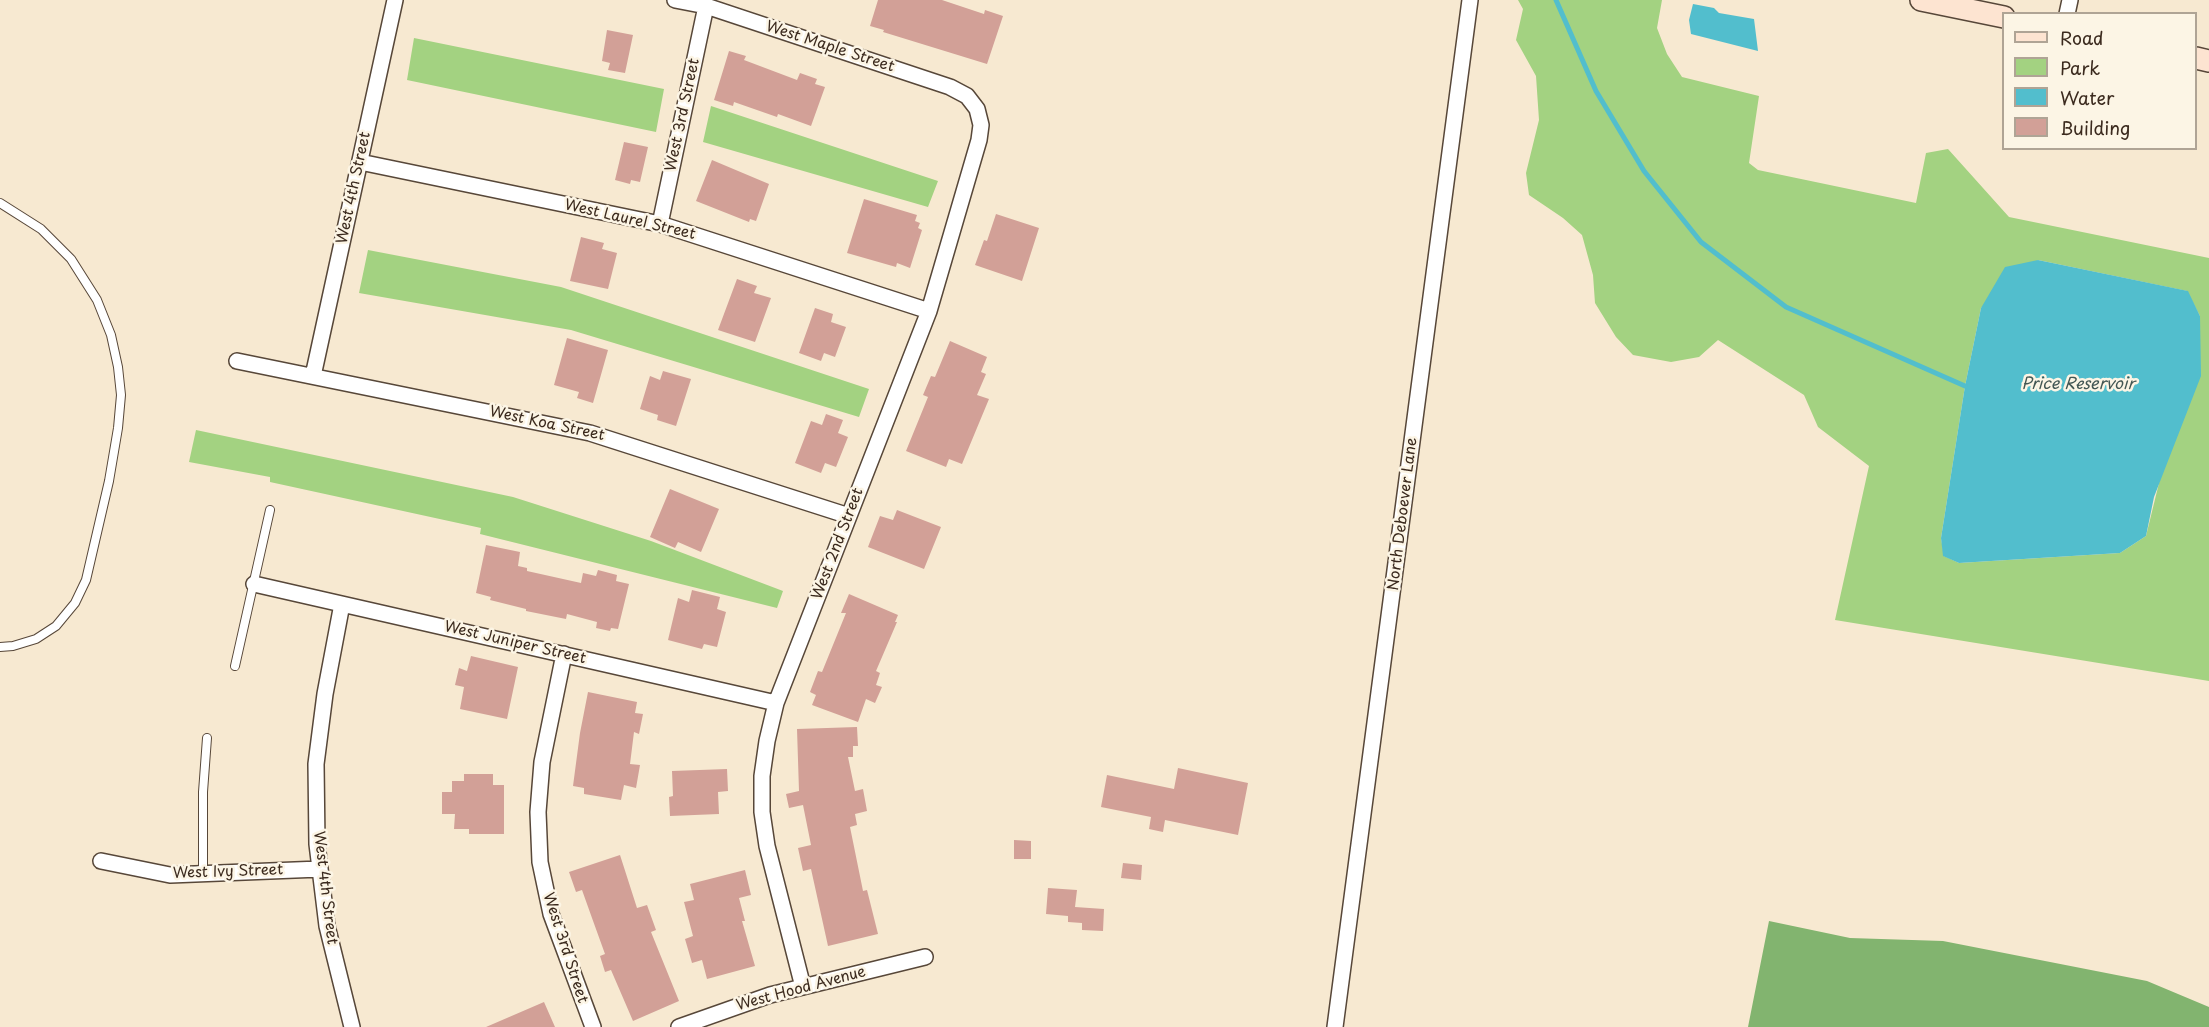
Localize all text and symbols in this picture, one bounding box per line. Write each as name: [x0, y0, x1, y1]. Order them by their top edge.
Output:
legend: [2002, 12, 2197, 150]
street label: West Maple Street: [763, 18, 897, 76]
text: Road: [2060, 24, 2104, 51]
text: Park: [2060, 54, 2100, 81]
street label: West 3rd Street: [662, 57, 704, 173]
text: Water: [2060, 84, 2114, 111]
text: Building: [2060, 114, 2130, 141]
street label: West 4th Street: [333, 130, 375, 246]
street label: West Laurel Street: [563, 196, 697, 244]
water label: Price Reservoir: [2021, 375, 2135, 395]
street label: West Koa Street: [488, 403, 606, 445]
street label: North Deboever Lane: [1385, 436, 1421, 592]
street label: West 2nd Street: [808, 486, 868, 602]
street label: West Juniper Street: [442, 618, 588, 668]
street label: West 4th Street: [309, 830, 341, 946]
street label: West Ivy Street: [172, 861, 284, 883]
street label: West 3rd Street: [539, 890, 591, 1006]
street label: West Hood Avenue: [734, 963, 868, 1015]

